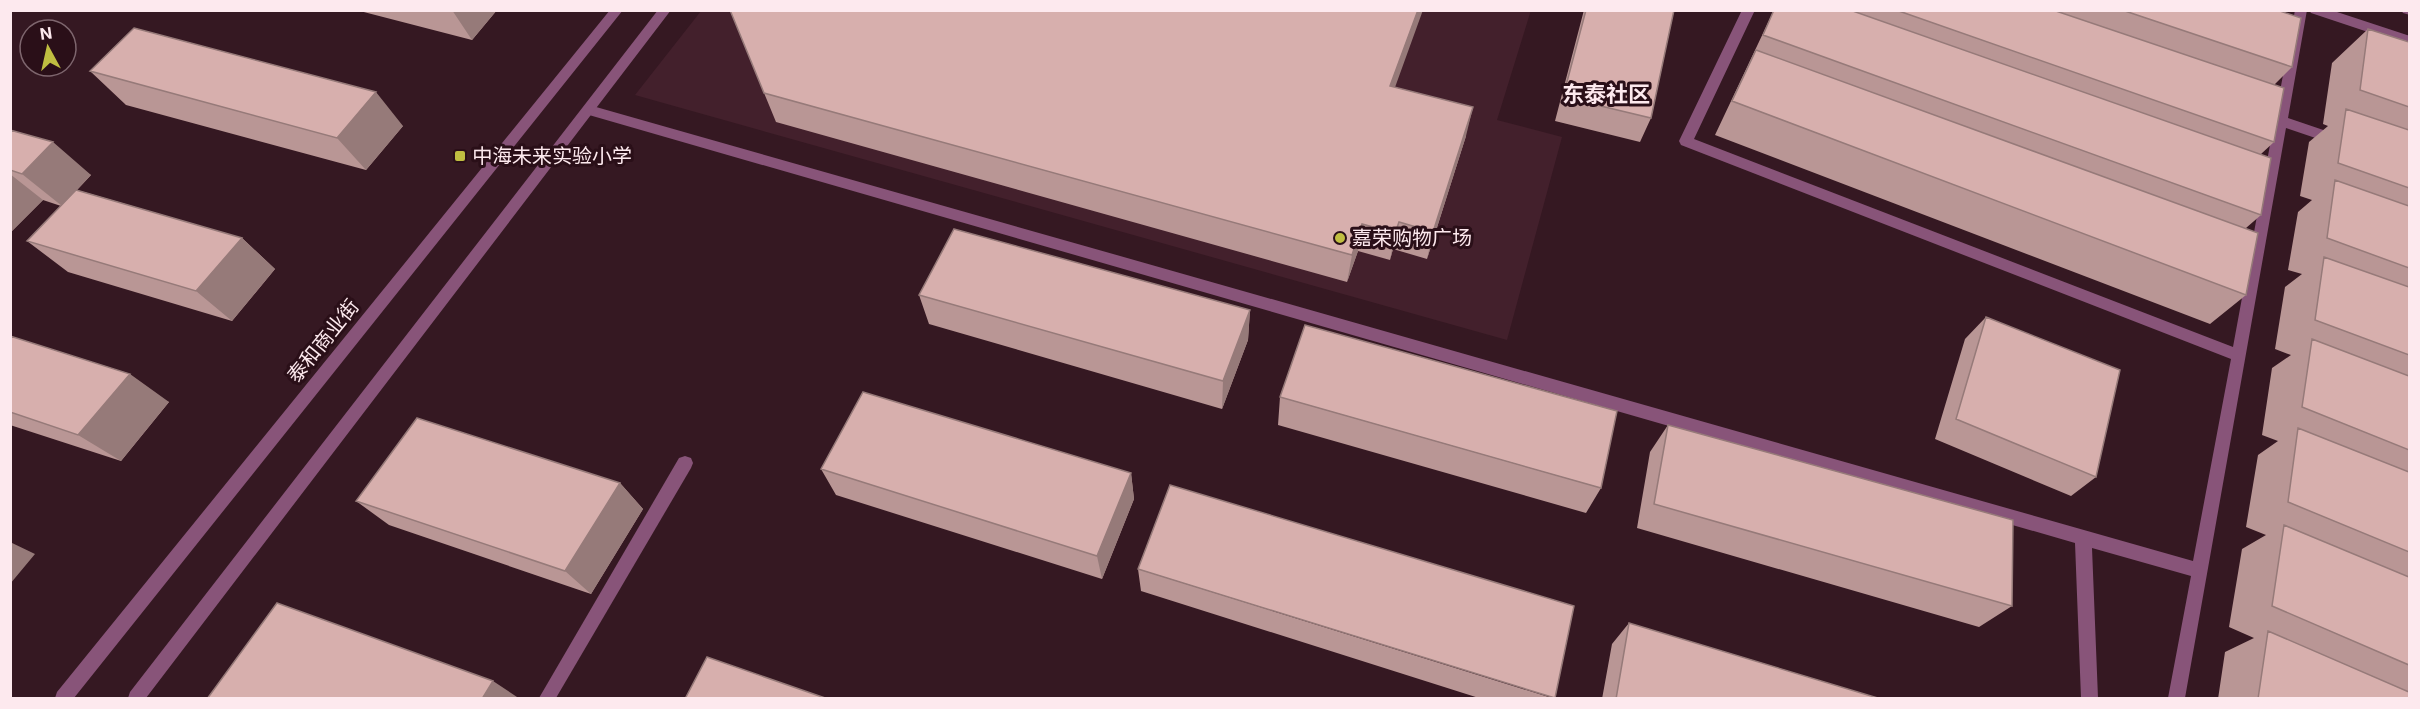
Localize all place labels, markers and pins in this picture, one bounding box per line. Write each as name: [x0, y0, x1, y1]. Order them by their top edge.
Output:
place label: 中海未来实验小学: [472, 144, 632, 168]
marker: 中海未来实验小学: [453, 149, 467, 163]
place label: 嘉荣购物广场: [1352, 226, 1472, 250]
marker: 嘉荣购物广场: [1333, 231, 1347, 245]

